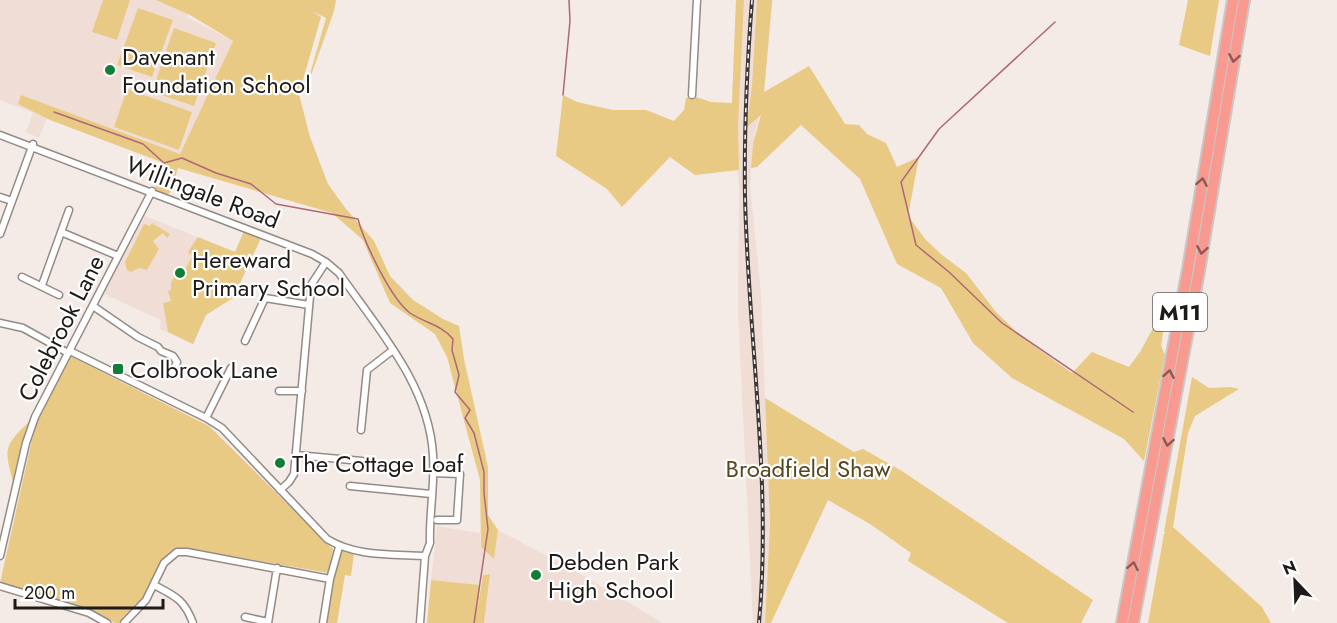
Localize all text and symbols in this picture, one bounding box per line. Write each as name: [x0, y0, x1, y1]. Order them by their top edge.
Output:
place label: Davenant Foundation School: [122, 39, 311, 102]
one-way arrow: [1229, 53, 1241, 62]
marker: Davenant Foundation School: [103, 63, 117, 77]
street label: Willingale Road: [121, 147, 285, 237]
one-way arrow: [1196, 177, 1208, 186]
place label: Hereward Primary School: [192, 242, 345, 305]
one-way arrow: [1196, 245, 1209, 255]
street label: Colebrook Lane: [9, 249, 113, 407]
marker: Hereward Primary School: [173, 266, 187, 280]
road number: M11: [1153, 293, 1207, 331]
place label: Colbrook Lane: [130, 352, 278, 387]
marker: Colbrook Lane: [111, 362, 125, 376]
one-way arrow: [1162, 369, 1175, 379]
one-way arrow: [1162, 437, 1175, 447]
place label: The Cottage Loaf: [292, 446, 465, 481]
park label: Broadfield Shaw: [726, 451, 891, 486]
marker: The Cottage Loaf: [273, 456, 287, 470]
place label: Debden Park High School: [548, 544, 679, 607]
north arrow: [1265, 551, 1325, 611]
text: N: [1279, 555, 1300, 581]
one-way arrow: [1126, 561, 1139, 571]
marker: Debden Park High School: [529, 568, 543, 582]
scale bar: [15, 572, 164, 610]
text: 200 m: [24, 580, 75, 606]

